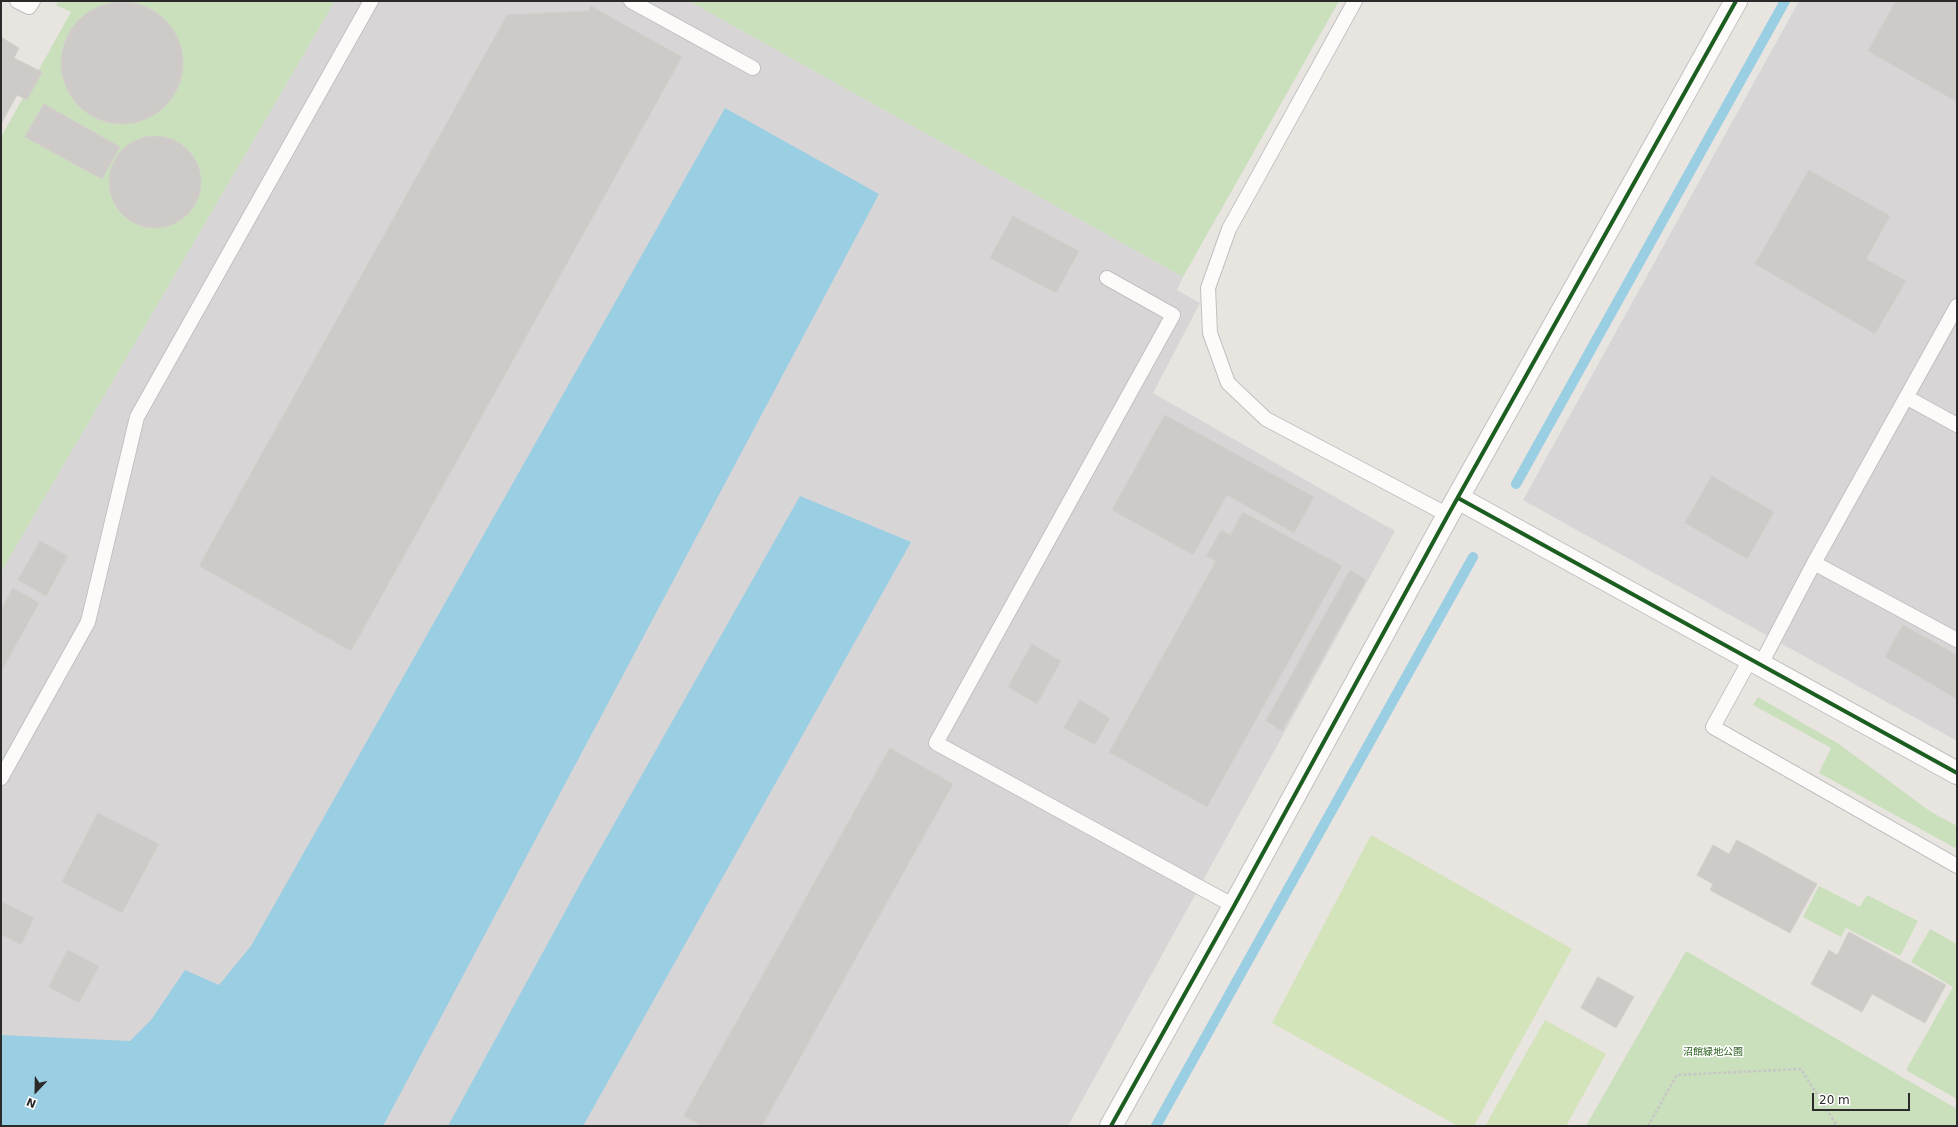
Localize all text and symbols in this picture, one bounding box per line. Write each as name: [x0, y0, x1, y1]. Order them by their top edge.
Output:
park label: 沼館緑地公園: [1683, 1046, 1743, 1058]
north arrow: [16, 1071, 56, 1111]
scale bar: [1814, 1085, 1912, 1111]
text: 20 m: [1819, 1093, 1850, 1107]
text: N: [25, 1095, 38, 1110]

